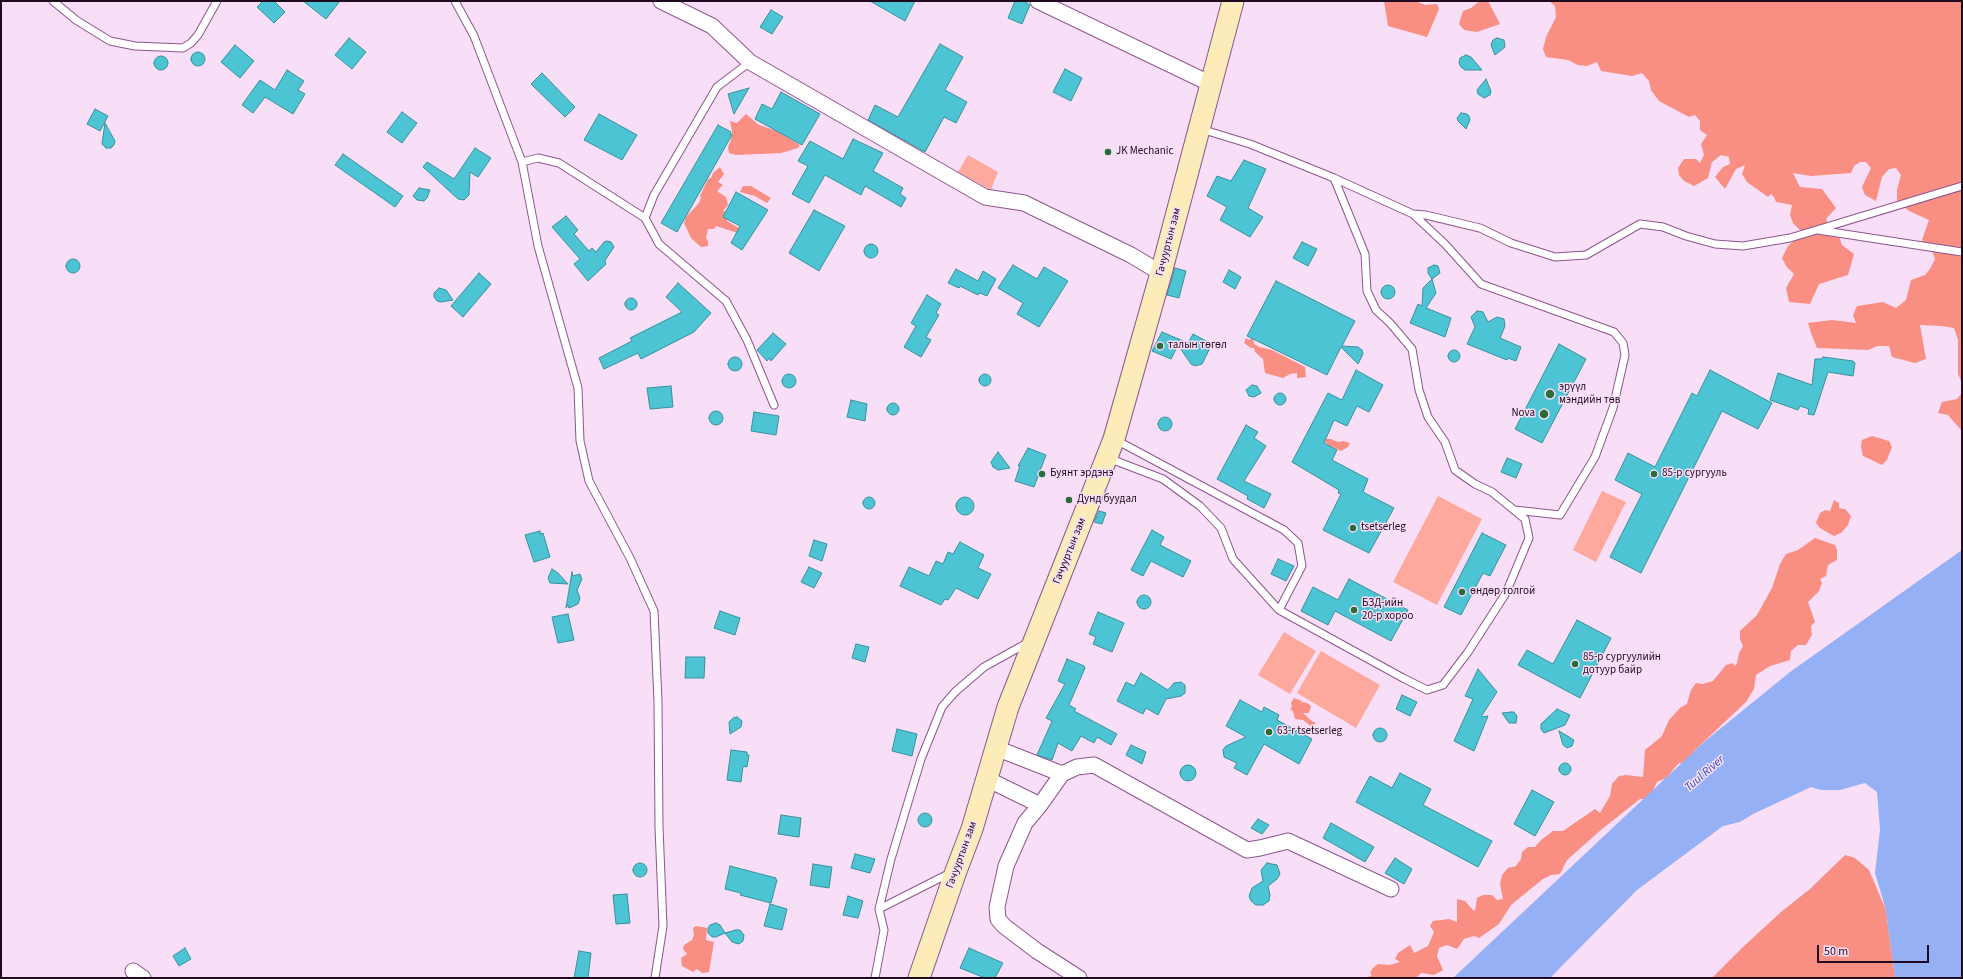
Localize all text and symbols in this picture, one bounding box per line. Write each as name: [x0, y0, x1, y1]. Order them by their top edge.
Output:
place label: JK Mechanic: [1116, 145, 1174, 159]
marker: JK Mechanic: [1103, 147, 1113, 157]
street label: Гачууртын зам: [1154, 206, 1184, 278]
place label: талын төгөл: [1168, 339, 1227, 353]
marker: талын төгөл: [1155, 341, 1165, 351]
place label: эрүүл мэндийн төв: [1559, 381, 1620, 407]
marker: эрүүл мэндийн төв: [1544, 388, 1556, 400]
place label: Nova: [1512, 407, 1535, 421]
marker: Nova: [1538, 408, 1550, 420]
place label: Буянт эрдэнэ: [1050, 467, 1114, 481]
place label: 85-р сургууль: [1662, 467, 1727, 481]
marker: Буянт эрдэнэ: [1037, 469, 1047, 479]
marker: 85-р сургууль: [1649, 469, 1659, 479]
place label: Дунд буудал: [1077, 493, 1137, 507]
marker: Дунд буудал: [1064, 495, 1074, 505]
street label: Гачууртын зам: [1051, 516, 1089, 586]
place label: tsetserleg: [1361, 521, 1406, 535]
marker: tsetserleg: [1348, 523, 1358, 533]
place label: өндөр толгой: [1470, 585, 1535, 599]
marker: өндөр толгой: [1457, 587, 1467, 597]
place label: БЗД-ийн 20-р хороо: [1362, 597, 1413, 623]
marker: БЗД-ийн 20-р хороо: [1349, 605, 1359, 615]
place label: 85-р сургуулийн дотуур байр: [1583, 651, 1661, 677]
marker: 85-р сургуулийн дотуур байр: [1570, 659, 1580, 669]
place label: 63-r tsetserleg: [1277, 725, 1342, 739]
marker: 63-r tsetserleg: [1264, 727, 1274, 737]
water label: Tuul River: [1682, 753, 1728, 795]
street label: Гачууртын зам: [944, 820, 980, 890]
scale bar: [1819, 937, 1931, 963]
text: 50 m: [1824, 943, 1848, 960]

